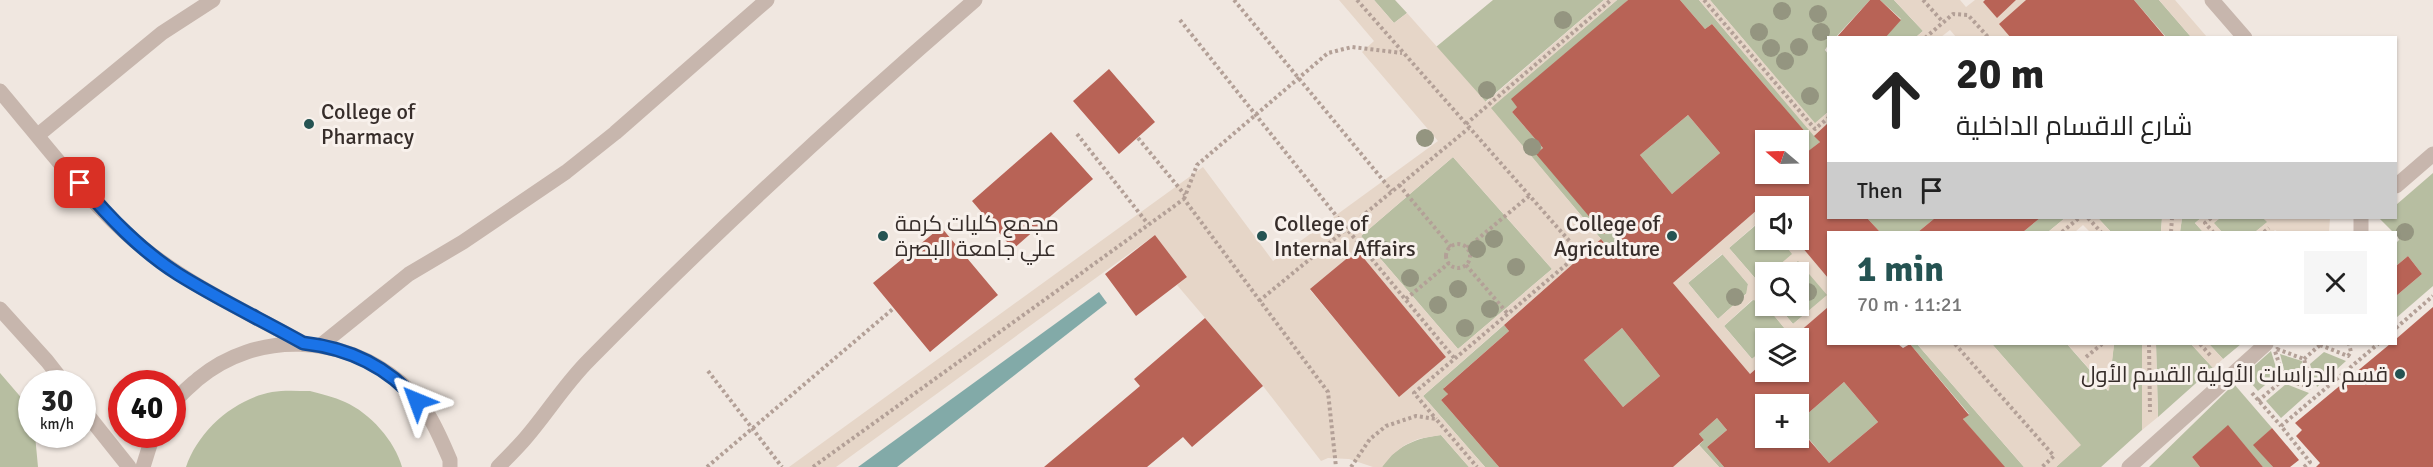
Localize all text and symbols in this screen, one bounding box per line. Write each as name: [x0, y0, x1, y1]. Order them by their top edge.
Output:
text: 20 m: [1956, 49, 2045, 100]
icon: ahead: [1857, 60, 1935, 138]
place label: College of Pharmacy: [321, 98, 417, 150]
text: شارع الاقسام الداخلية: [1956, 110, 2193, 143]
marker: College of Pharmacy: [302, 117, 316, 131]
north arrow: [1755, 130, 1809, 184]
map controls: [1755, 130, 1809, 448]
pin: [54, 157, 105, 208]
icon: arrive: [63, 166, 96, 199]
icon: arrive: [1915, 174, 1948, 207]
text: Then: [1857, 177, 1903, 204]
button: sound: [1755, 196, 1809, 250]
place label: مجمع كليات كرمة علي جامعة البصرة: [895, 210, 1059, 265]
place label: College of Internal Affairs: [1274, 210, 1416, 262]
place label: College of Agriculture: [1554, 210, 1662, 262]
marker: مجمع كليات كرمة علي جامعة البصرة: [876, 229, 890, 243]
marker: College of Internal Affairs: [1255, 229, 1269, 243]
marker: College of Agriculture: [1665, 229, 1679, 243]
text: 1 min: [1857, 247, 1944, 292]
button: close: [2304, 251, 2367, 314]
button: search: [1755, 262, 1809, 316]
text: 70 m · 11:21: [1857, 292, 1962, 317]
button: layers: [1755, 328, 1809, 382]
place label: قسم الدراسات الأولية القسم الأول: [2081, 361, 2388, 390]
marker: قسم الدراسات الأولية القسم الأول: [2393, 367, 2407, 381]
position arrow: [385, 369, 449, 433]
speed limit sign: 40: [108, 370, 186, 448]
text: 30: [41, 383, 73, 420]
button: +: [1755, 394, 1809, 448]
text: km/h: [40, 415, 74, 433]

